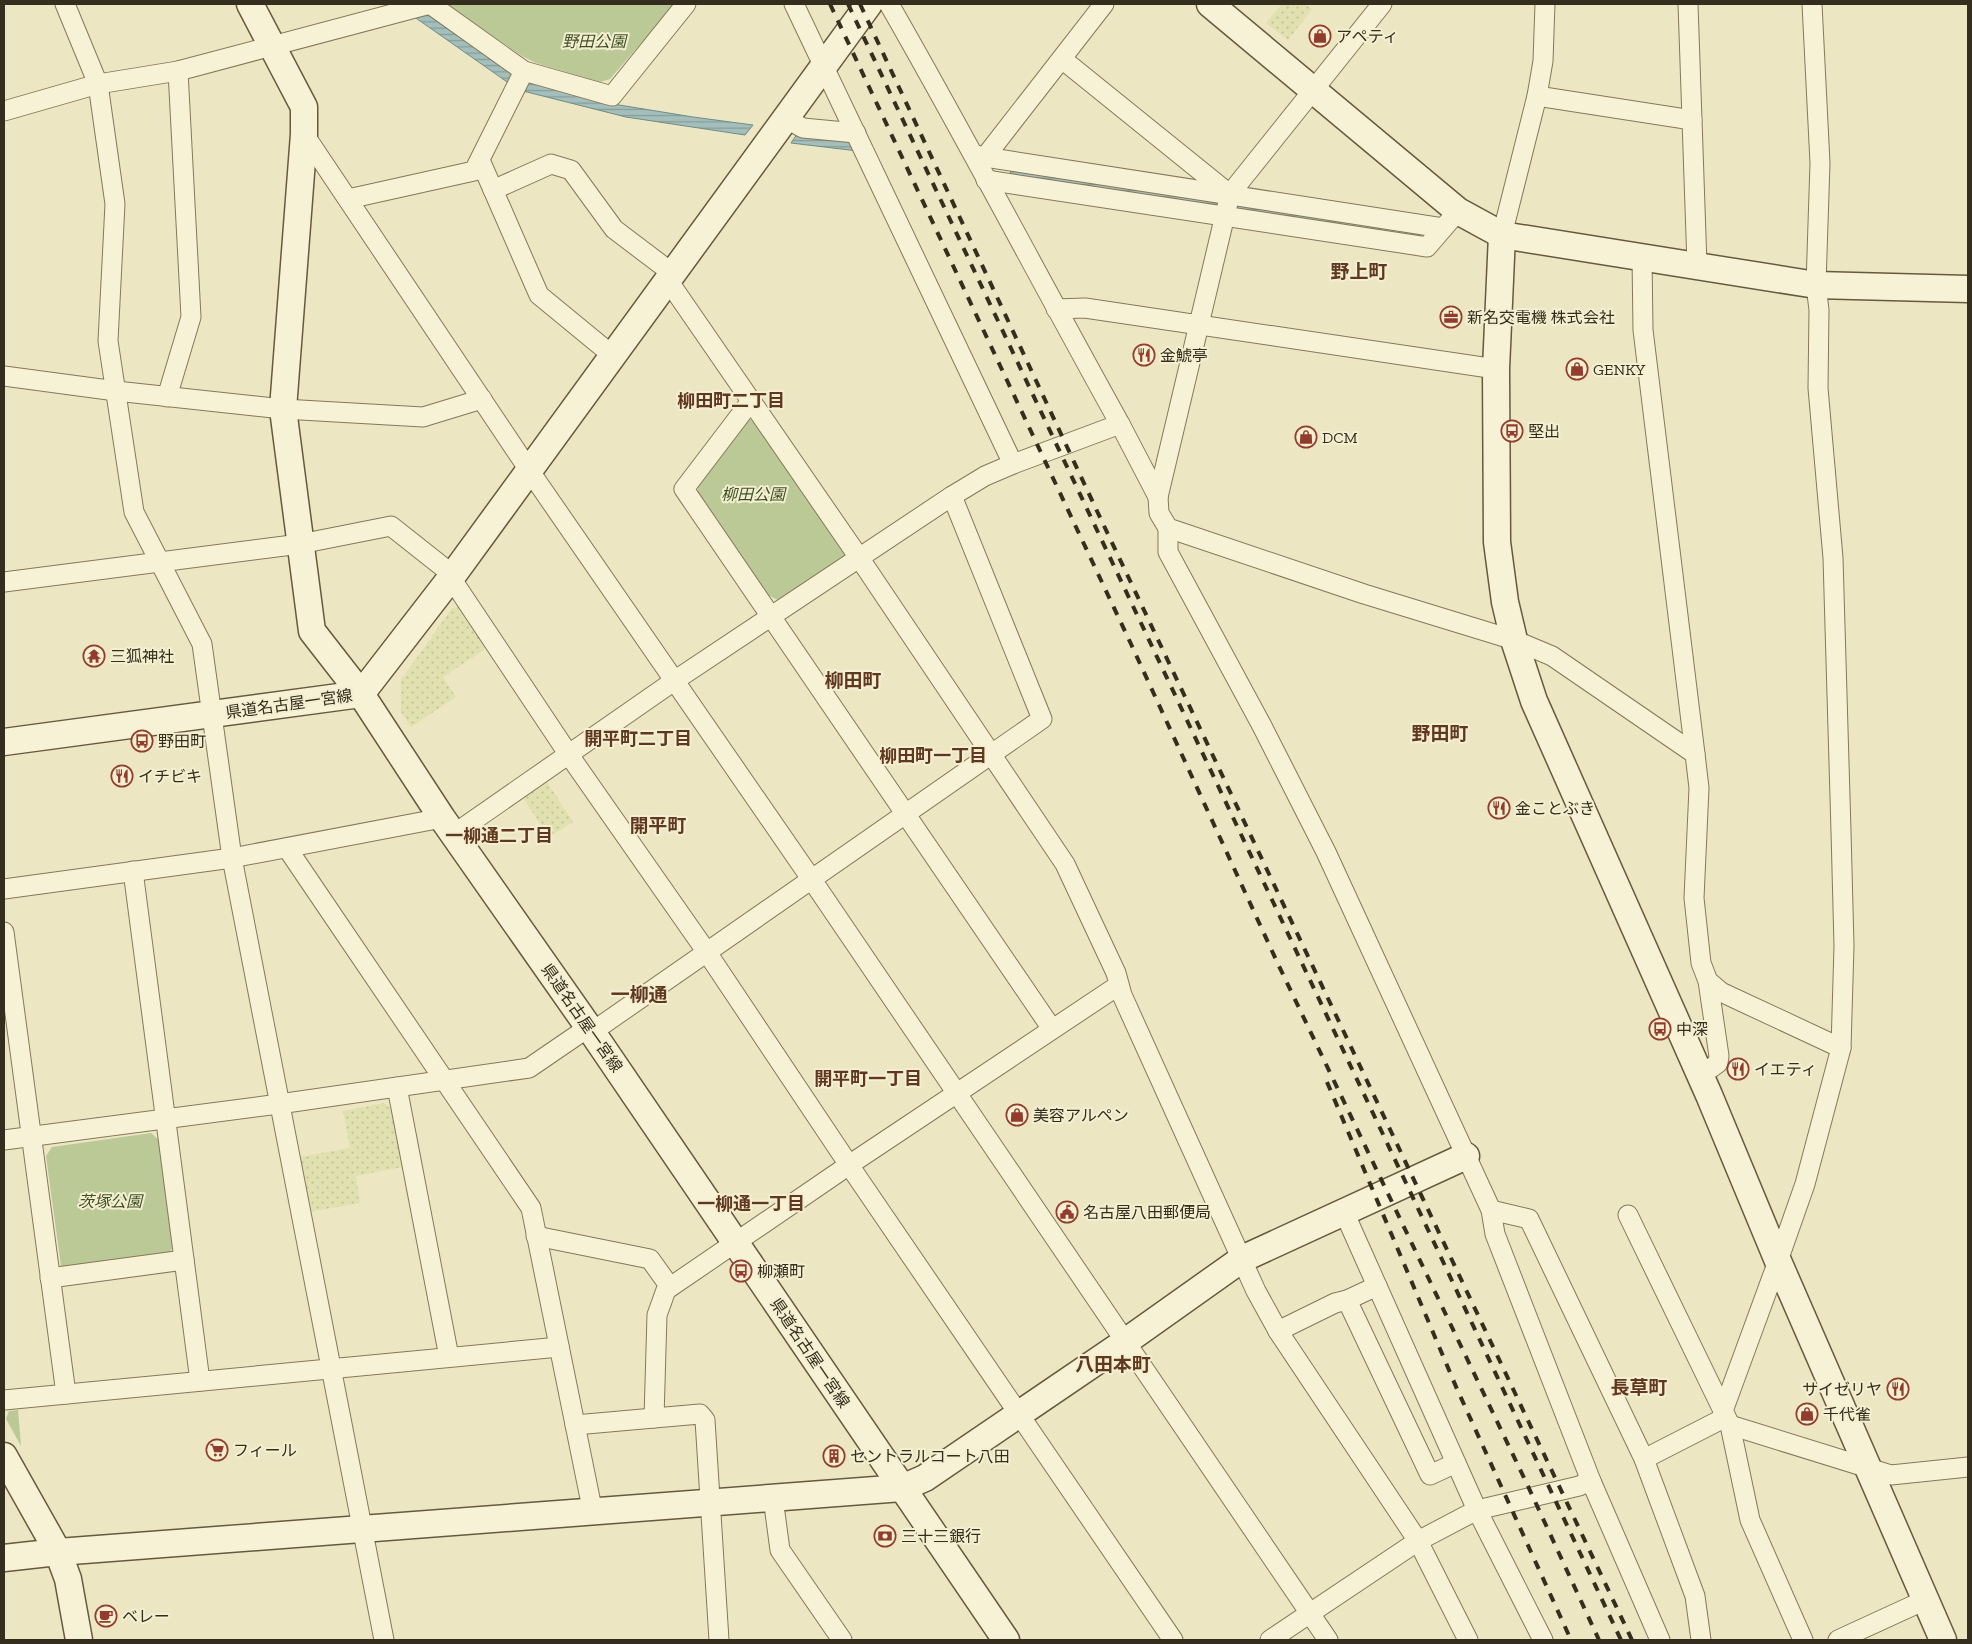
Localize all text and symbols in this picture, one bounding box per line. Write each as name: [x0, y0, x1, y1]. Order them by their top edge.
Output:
shop icon: アペティ: [1308, 24, 1332, 48]
place label: アペティ: [1336, 27, 1399, 46]
park label: 野田公園: [562, 32, 628, 51]
district label: 野上町: [1330, 260, 1388, 283]
office icon: 新名交電機 株式会社: [1439, 305, 1463, 329]
place label: 新名交電機 株式会社: [1467, 308, 1615, 327]
restaurant icon: 金鯱亭: [1132, 343, 1156, 367]
place label: 金鯱亭: [1160, 346, 1208, 365]
shop icon: GENKY: [1565, 357, 1589, 381]
place label: GENKY: [1593, 360, 1646, 379]
district label: 柳田町二丁目: [677, 390, 785, 412]
bus stop icon: 堅出: [1500, 419, 1524, 443]
place label: 堅出: [1528, 422, 1560, 441]
shop icon: DCM: [1294, 425, 1318, 449]
place label: DCM: [1322, 428, 1358, 447]
park label: 柳田公園: [721, 485, 787, 504]
temple icon: 三狐神社: [82, 644, 106, 668]
place label: 三狐神社: [110, 647, 174, 666]
district label: 柳田町: [824, 669, 882, 692]
street label: 県道名古屋一宮線: [224, 686, 354, 722]
district label: 野田町: [1411, 722, 1469, 745]
district label: 開平町二丁目: [584, 728, 692, 750]
bus stop icon: 野田町: [130, 729, 154, 753]
place label: 野田町: [158, 732, 206, 751]
district label: 柳田町一丁目: [879, 745, 987, 767]
restaurant icon: イチビキ: [110, 764, 134, 788]
place label: イチビキ: [138, 767, 202, 786]
restaurant icon: 金ことぶき: [1487, 796, 1511, 820]
place label: 金ことぶき: [1515, 799, 1595, 818]
district label: 開平町: [629, 814, 687, 837]
district label: 一柳通二丁目: [445, 825, 553, 847]
street label: 県道名古屋一宮線: [538, 960, 626, 1076]
district label: 一柳通: [610, 983, 668, 1006]
bus stop icon: 中深: [1648, 1017, 1672, 1041]
place label: 中深: [1676, 1020, 1708, 1039]
restaurant icon: イエティ: [1726, 1057, 1750, 1081]
place label: イエティ: [1754, 1060, 1817, 1079]
district label: 開平町一丁目: [814, 1068, 922, 1090]
shop icon: 美容アルペン: [1005, 1103, 1029, 1127]
place label: 美容アルペン: [1033, 1106, 1129, 1125]
park label: 茨塚公園: [78, 1192, 144, 1211]
district label: 一柳通一丁目: [697, 1193, 805, 1215]
public building icon: 名古屋八田郵便局: [1055, 1200, 1079, 1224]
place label: 名古屋八田郵便局: [1083, 1203, 1211, 1222]
bus stop icon: 柳瀬町: [729, 1259, 753, 1283]
place label: 柳瀬町: [757, 1262, 805, 1281]
street label: 県道名古屋一宮線: [766, 1295, 854, 1411]
district label: 八田本町: [1075, 1353, 1151, 1376]
district label: 長草町: [1610, 1376, 1668, 1399]
restaurant icon: サイゼリヤ: [1886, 1377, 1910, 1401]
place label: サイゼリヤ: [1802, 1380, 1882, 1399]
shop icon: 千代雀: [1795, 1402, 1819, 1426]
place label: 千代雀: [1823, 1405, 1871, 1424]
supermarket icon: フィール: [205, 1438, 229, 1462]
place label: フィール: [233, 1441, 297, 1460]
building icon: セントラルコート八田: [822, 1444, 846, 1468]
place label: セントラルコート八田: [850, 1447, 1010, 1466]
bank icon: 三十三銀行: [873, 1524, 897, 1548]
place label: 三十三銀行: [901, 1527, 981, 1546]
cafe icon: ベレー: [94, 1604, 118, 1628]
place label: ベレー: [122, 1607, 170, 1626]

